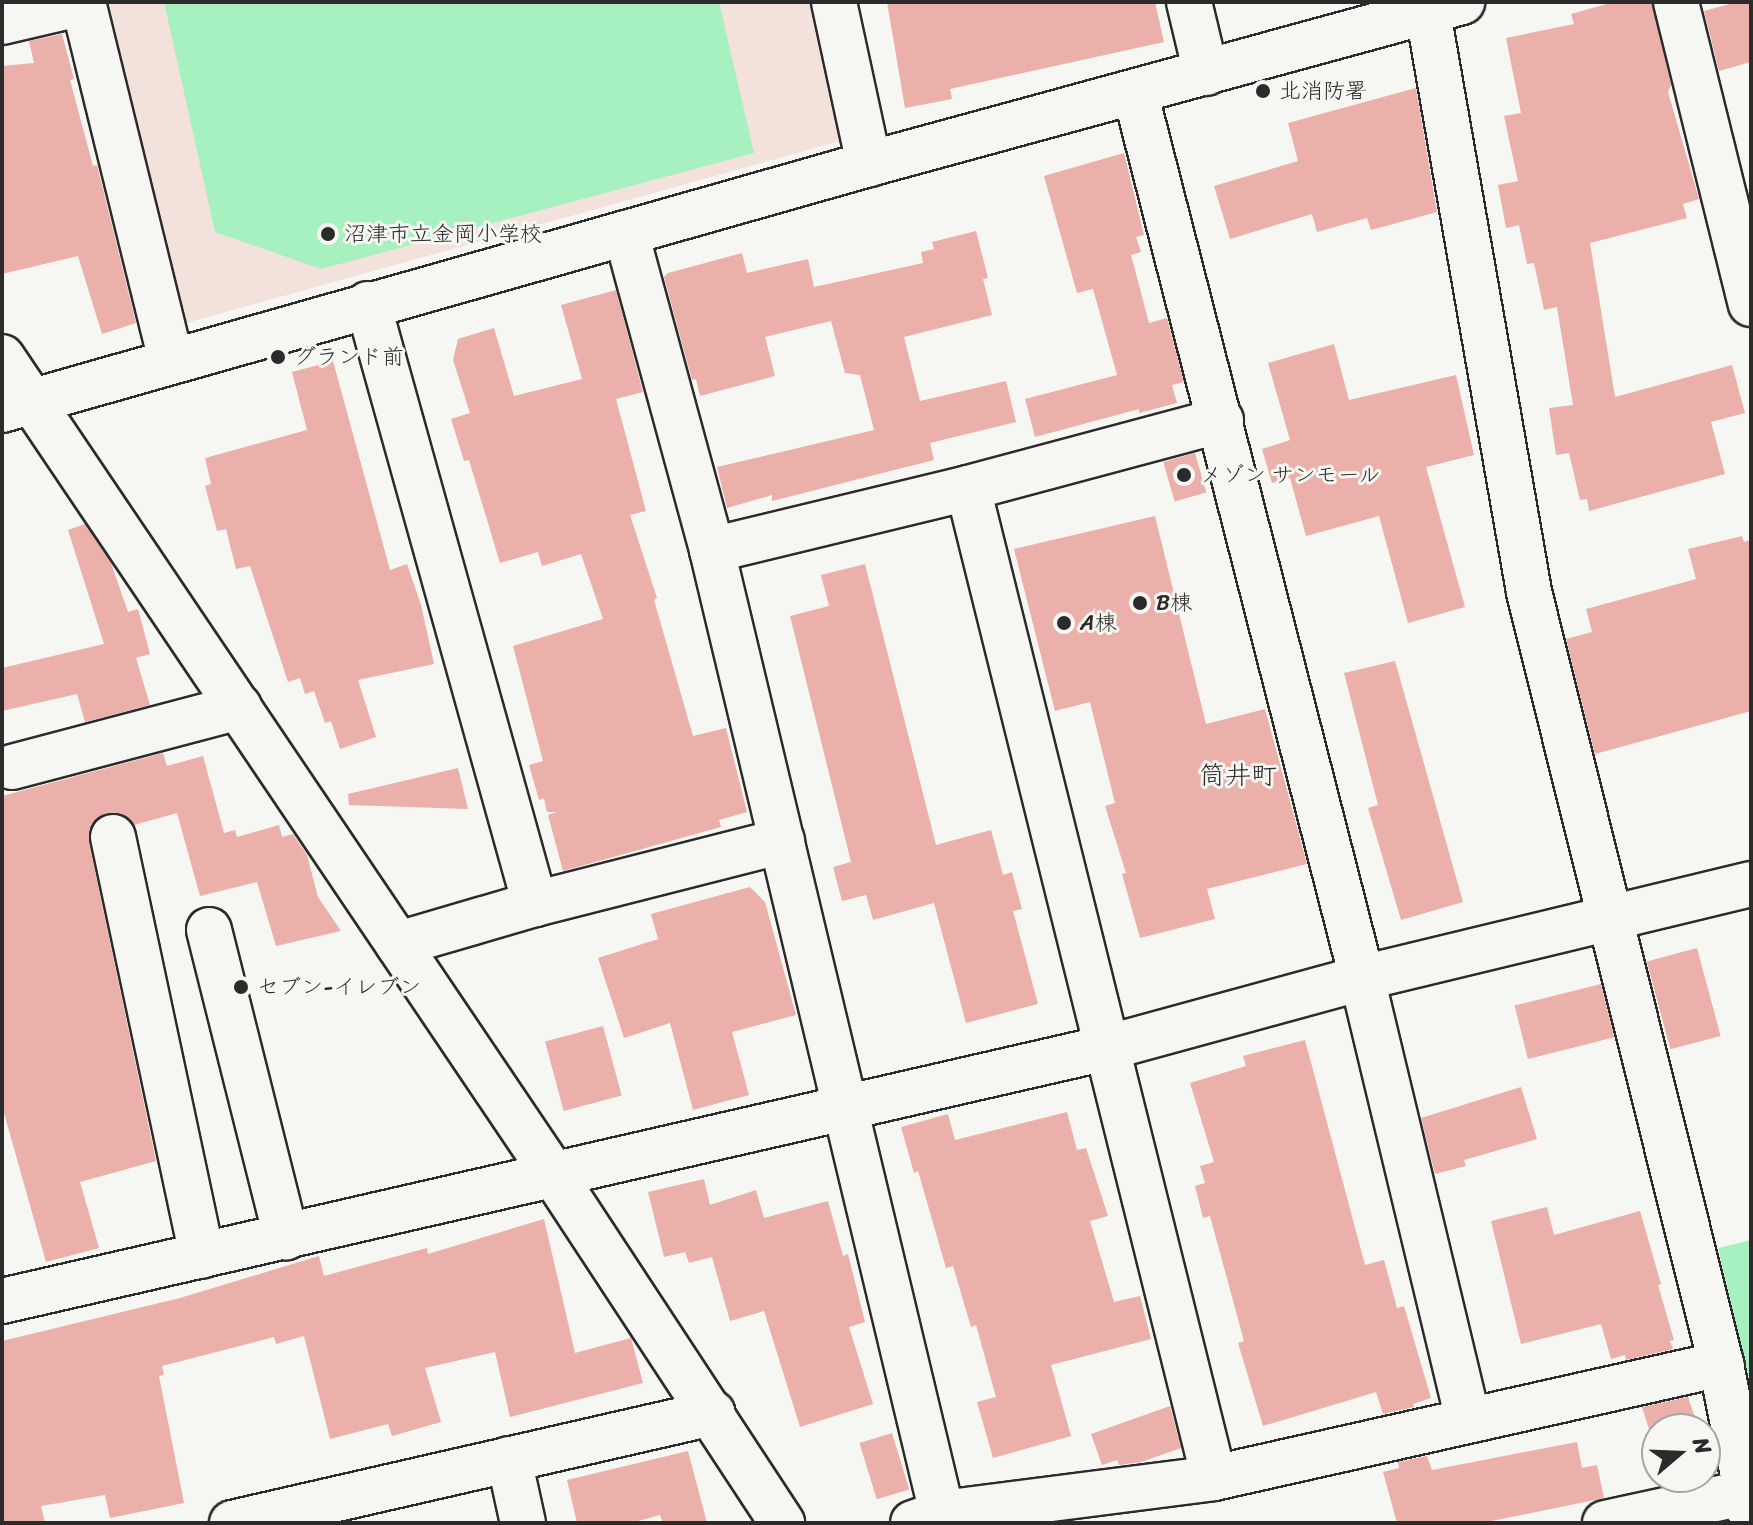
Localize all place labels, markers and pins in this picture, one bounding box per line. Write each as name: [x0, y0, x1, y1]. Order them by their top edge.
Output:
place label: 北消防署: [1279, 78, 1367, 104]
marker: 北消防署: [1254, 82, 1272, 100]
place label: 沼津市立金岡小学校: [344, 221, 542, 247]
marker: 沼津市立金岡小学校: [319, 225, 337, 243]
place label: グランド前: [294, 344, 404, 370]
marker: グランド前: [269, 348, 287, 366]
place label: メゾン サンモール: [1200, 462, 1382, 488]
marker: メゾン サンモール: [1175, 466, 1193, 484]
place label: B棟: [1156, 590, 1192, 616]
marker: B棟: [1131, 594, 1149, 612]
place label: A棟: [1080, 610, 1116, 636]
marker: A棟: [1055, 614, 1073, 632]
place label: セブン-イレブン: [257, 974, 421, 1000]
marker: セブン-イレブン: [232, 978, 250, 996]

